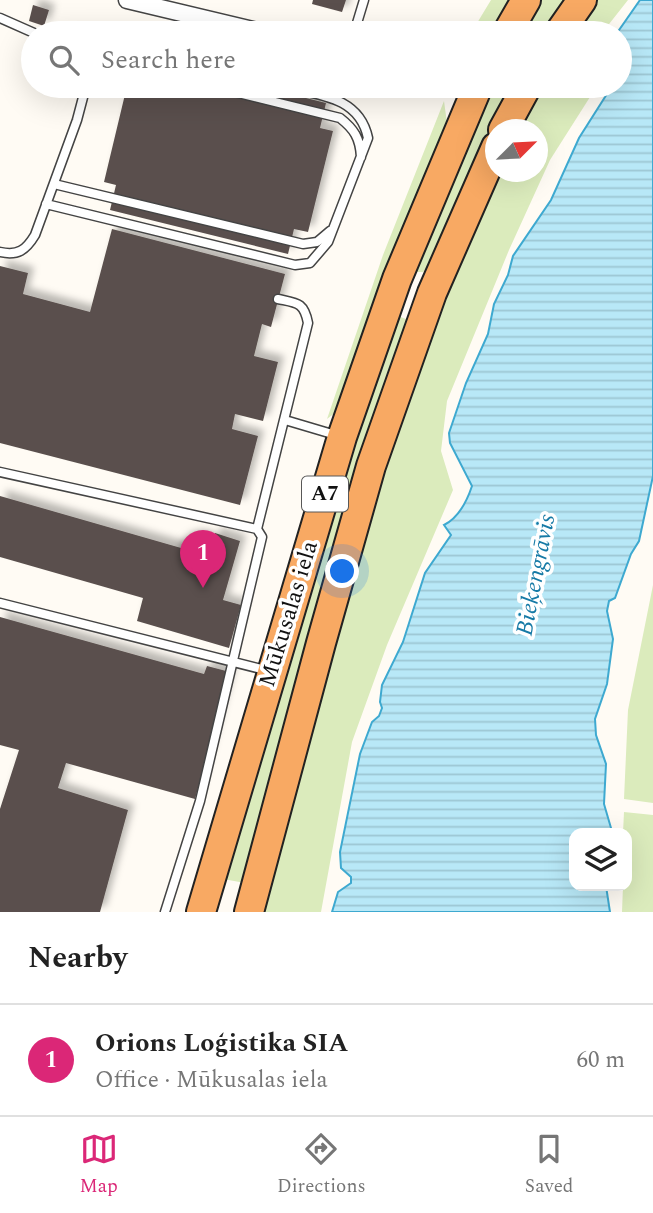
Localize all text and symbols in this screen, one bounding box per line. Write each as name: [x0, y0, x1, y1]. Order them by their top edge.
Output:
search box: [21, 21, 632, 98]
text: Search here: [101, 40, 236, 80]
icon: search: [45, 41, 83, 79]
north arrow: [485, 119, 548, 182]
road number: A7: [302, 476, 348, 512]
water label: Bieķengrāvis: [507, 511, 565, 639]
pin: 1: [180, 530, 226, 588]
street label: Mūkusalas iela: [250, 536, 328, 692]
your location: [325, 554, 359, 588]
map controls: [569, 828, 632, 891]
button: layers: [569, 828, 632, 891]
text: Nearby: [28, 935, 127, 981]
text: Orions Loģistika SIA: [95, 1023, 348, 1063]
text: 1: [45, 1043, 57, 1078]
text: 60 m: [576, 1043, 625, 1078]
text: Office · Mūkusalas iela: [95, 1063, 328, 1098]
tab: Map: [80, 1130, 118, 1201]
tab: Directions: [277, 1130, 366, 1201]
tab: Saved: [525, 1130, 573, 1201]

